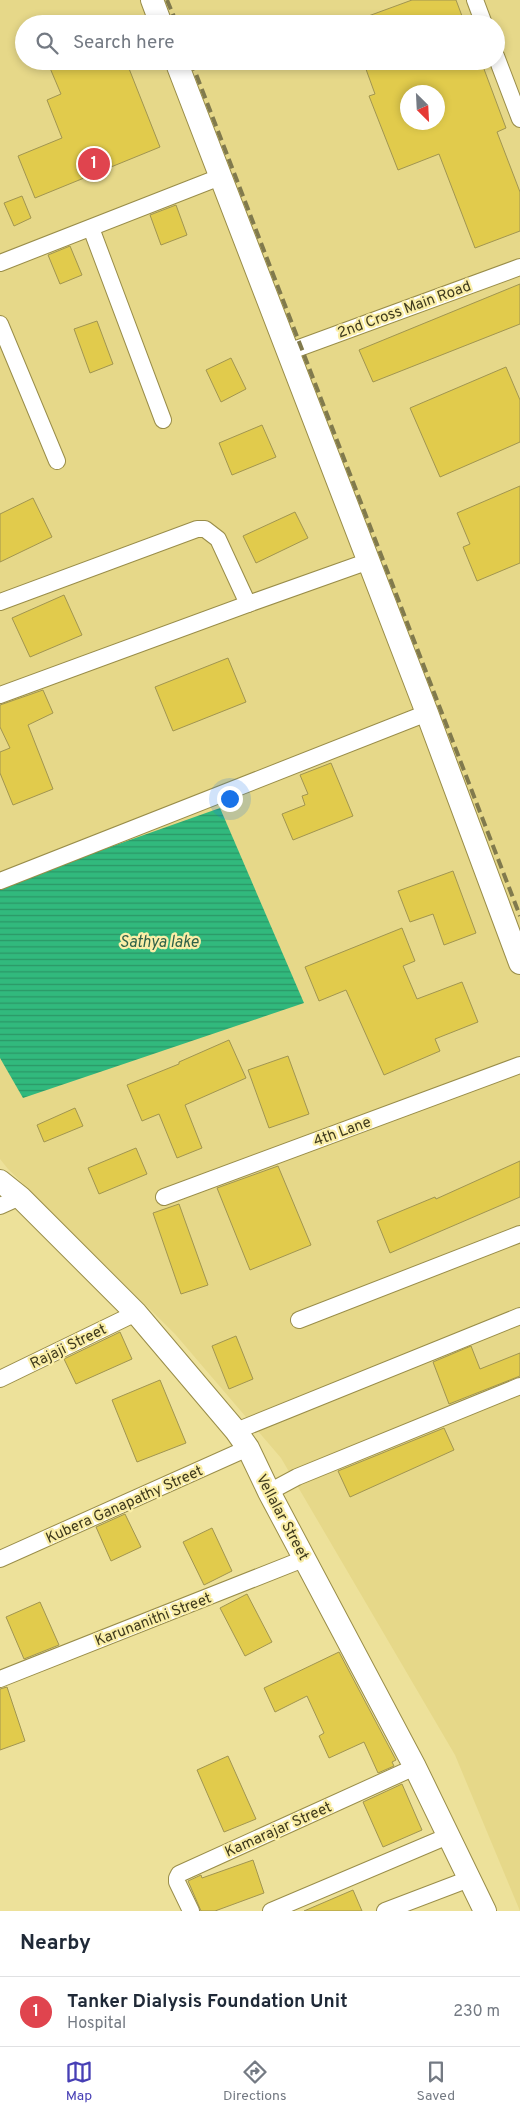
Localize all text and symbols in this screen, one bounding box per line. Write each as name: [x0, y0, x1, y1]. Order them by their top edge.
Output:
search box: [15, 15, 505, 70]
icon: search: [33, 29, 61, 57]
text: Search here: [73, 31, 175, 55]
north arrow: [400, 85, 445, 130]
pin: 1: [78, 145, 110, 183]
street label: 2nd Cross Main Road: [335, 277, 474, 343]
your location: [217, 786, 243, 812]
water label: Sathya lake: [120, 933, 199, 953]
street label: 4th Lane: [311, 1113, 374, 1152]
street label: Rajaji Street: [27, 1321, 110, 1374]
street label: Kubera Ganapathy Street: [43, 1462, 206, 1549]
street label: Vellalar Street: [251, 1471, 312, 1564]
street label: Karunanithi Street: [93, 1589, 215, 1651]
street label: Kamarajar Street: [222, 1798, 335, 1862]
text: Nearby: [20, 1930, 91, 1957]
text: Tanker Dialysis Foundation Unit: [67, 1990, 348, 2014]
text: 1: [33, 2002, 39, 2022]
text: 230 m: [453, 2002, 500, 2022]
text: Hospital: [67, 2014, 126, 2034]
tab: Map: [65, 2058, 93, 2105]
tab: Directions: [223, 2058, 287, 2105]
tab: Saved: [417, 2058, 455, 2105]

